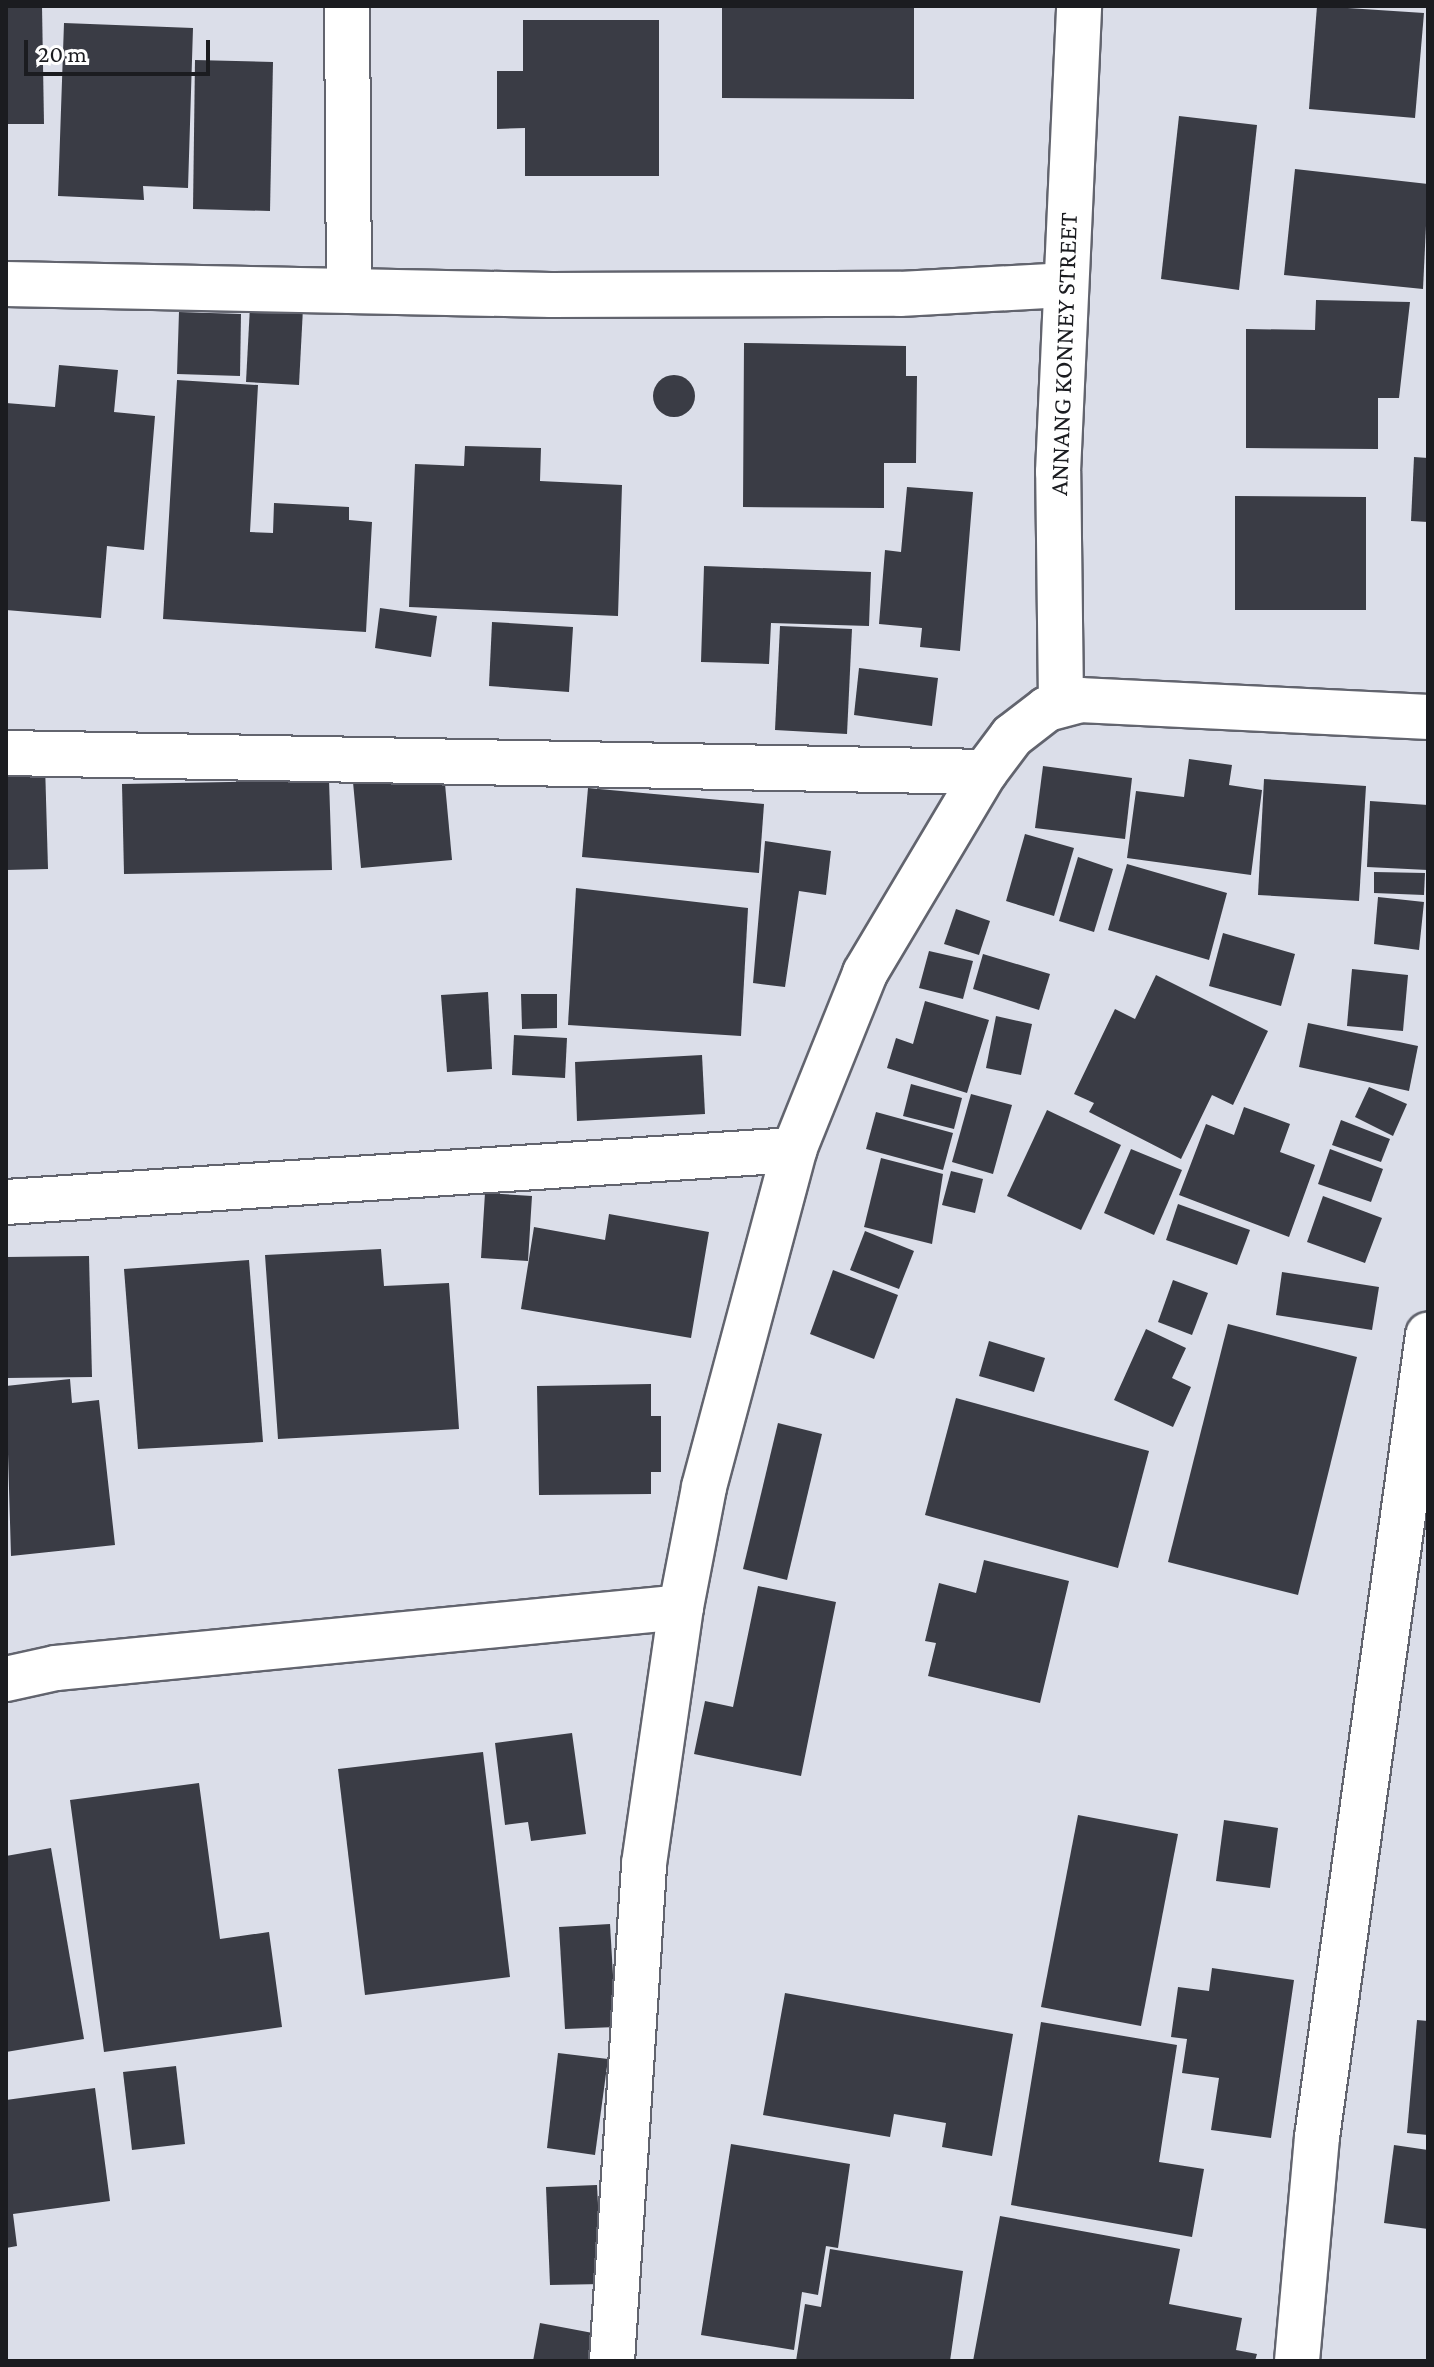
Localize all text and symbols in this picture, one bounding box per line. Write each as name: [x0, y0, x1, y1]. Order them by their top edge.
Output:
scale bar: [28, 24, 214, 74]
text: 20 m: [38, 40, 87, 67]
street label: ANNANG KONNEY STREET: [1043, 212, 1085, 496]

